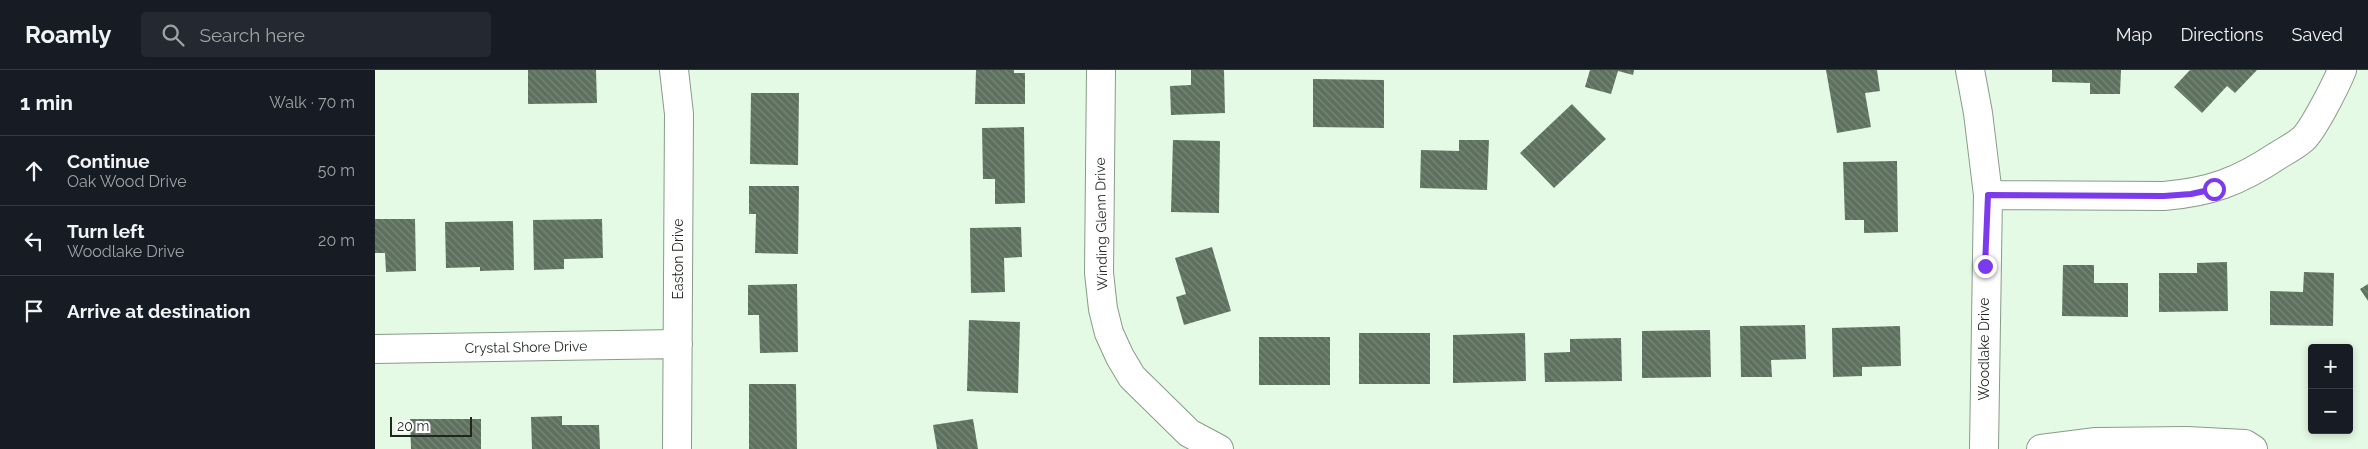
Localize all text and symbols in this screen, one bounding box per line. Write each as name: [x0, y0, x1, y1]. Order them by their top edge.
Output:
search box: [141, 12, 491, 57]
text: Roamly: [25, 20, 111, 49]
icon: search: [159, 21, 187, 49]
text: Search here: [199, 24, 305, 46]
text: Map: [2116, 24, 2152, 45]
text: Directions: [2180, 24, 2264, 45]
text: Saved: [2292, 24, 2343, 45]
text: 1 min: [20, 90, 73, 115]
text: Walk · 70 m: [269, 93, 355, 112]
text: Continue: [67, 150, 150, 172]
icon: ahead: [20, 157, 48, 185]
street label: Winding Glenn Drive: [1092, 157, 1110, 291]
text: 50 m: [318, 161, 355, 180]
text: Oak Wood Drive: [67, 172, 187, 191]
route start: [2203, 178, 2226, 201]
street label: Easton Drive: [670, 219, 686, 299]
text: Turn left: [67, 220, 144, 242]
icon: left: [20, 227, 48, 255]
text: 20 m: [318, 231, 355, 250]
text: Woodlake Drive: [67, 242, 184, 261]
route end: [1974, 255, 1997, 278]
icon: arrive: [20, 297, 48, 325]
street label: Woodlake Drive: [1976, 298, 1992, 400]
text: Arrive at destination: [67, 300, 251, 322]
street label: Crystal Shore Drive: [464, 338, 588, 356]
map controls: [2308, 344, 2353, 434]
button: +: [2308, 344, 2353, 389]
button: −: [2308, 389, 2353, 434]
scale bar: [390, 414, 473, 437]
text: 20 m: [397, 418, 429, 434]

